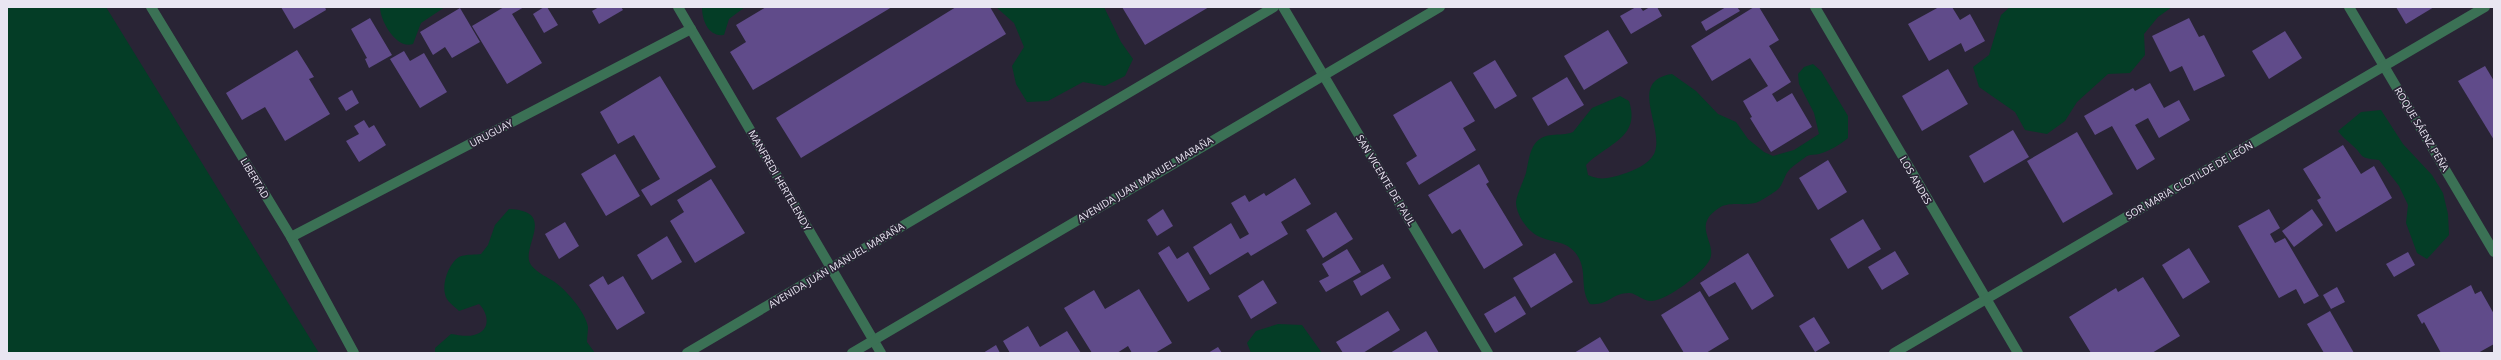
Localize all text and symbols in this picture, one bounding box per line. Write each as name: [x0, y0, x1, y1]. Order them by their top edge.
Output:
street label: ROQUE SÁENZ PEÑA: [2391, 84, 2453, 174]
street label: URUGUAY: [467, 116, 515, 150]
street label: MANFREDI HERTELENDY: [746, 127, 815, 233]
street label: AVENIDA JUAN MANUEL MARAÑA: [1075, 132, 1216, 225]
street label: SAN VICENTE DE PAUL: [1353, 132, 1419, 228]
street label: SOR MARIA CLOTILDE DE LEÓN: [2123, 138, 2255, 222]
street label: LOS ANDES: [1897, 153, 1935, 207]
street label: LIBERTAD: [237, 155, 273, 201]
street label: AVENIDA JUAN MANUEL MARAÑA: [766, 218, 907, 311]

